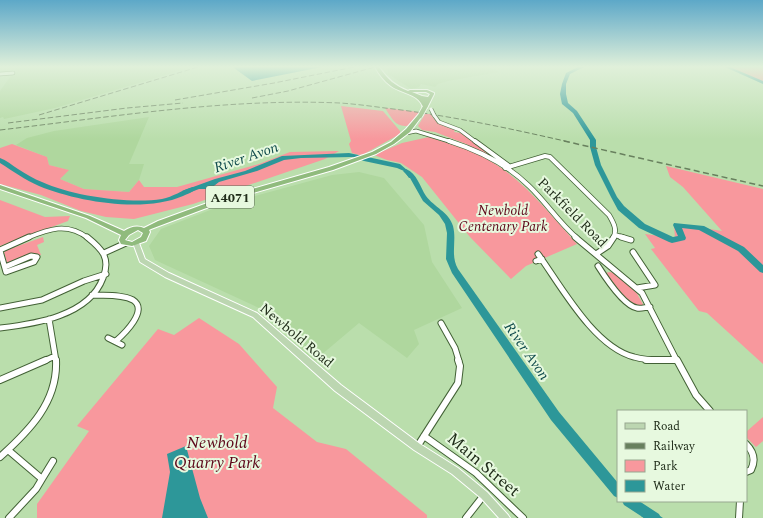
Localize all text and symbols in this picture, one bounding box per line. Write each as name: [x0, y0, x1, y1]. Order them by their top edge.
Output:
water label: River Avon: [211, 136, 282, 179]
street label: Parkfield Road: [533, 173, 613, 252]
road number: A4071: [206, 186, 254, 208]
park label: Newbold Centenary Park: [459, 200, 548, 237]
street label: Newbold Road: [255, 298, 338, 373]
water label: River Avon: [498, 317, 555, 385]
legend: [617, 410, 747, 502]
text: Road: [653, 417, 680, 436]
street label: Main Street: [441, 426, 526, 503]
park label: Newbold Quarry Park: [174, 430, 260, 476]
text: Railway: [653, 437, 696, 456]
text: Park: [653, 457, 678, 476]
text: Water: [653, 477, 685, 496]

